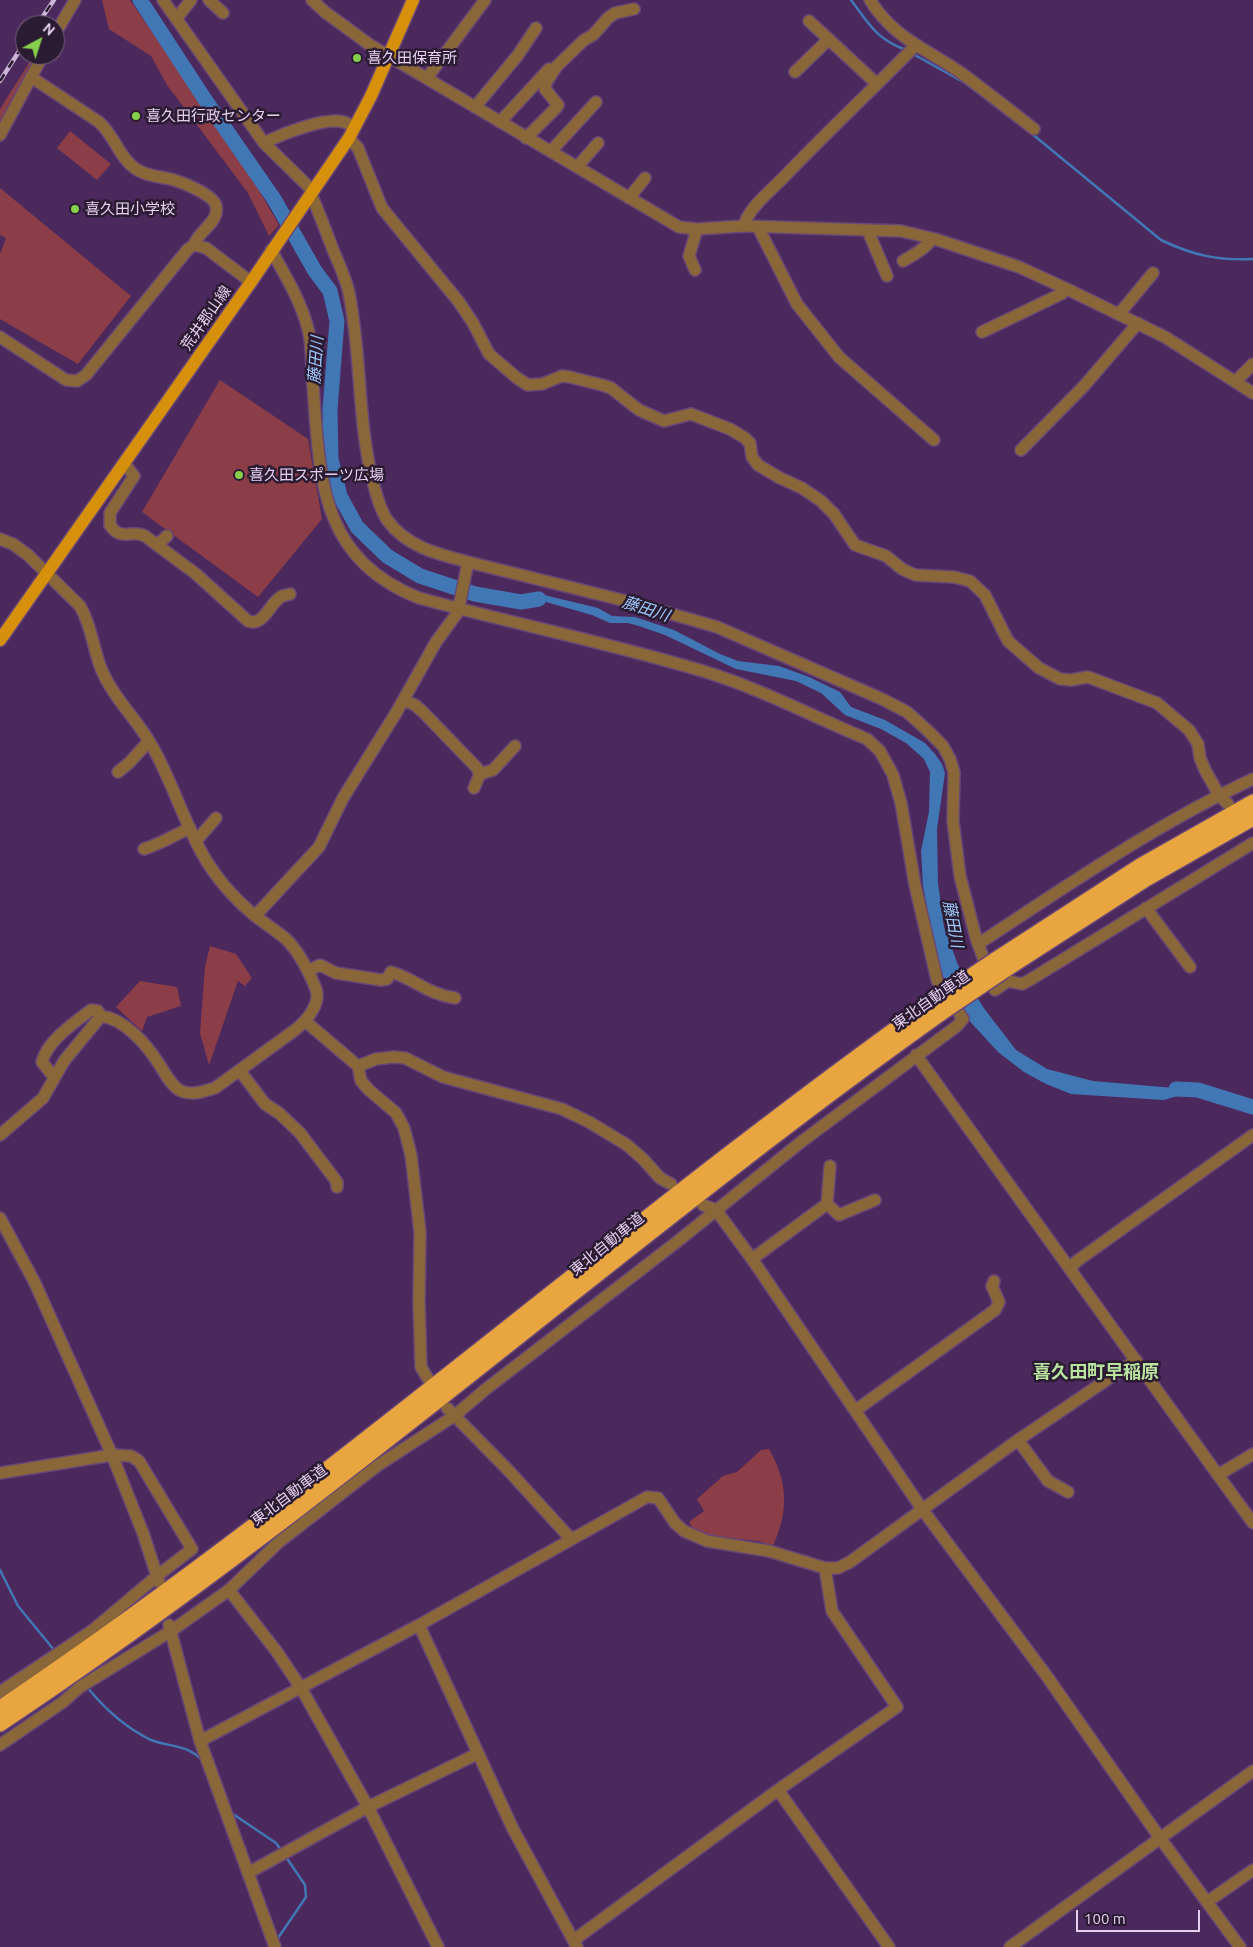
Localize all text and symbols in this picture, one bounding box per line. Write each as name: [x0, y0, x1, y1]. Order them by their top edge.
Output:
north arrow: [15, 15, 65, 65]
text: N: [40, 20, 58, 39]
place label: 喜久田保育所: [367, 49, 457, 67]
marker: 喜久田保育所: [351, 52, 363, 64]
place label: 喜久田行政センター: [146, 107, 281, 125]
marker: 喜久田行政センター: [130, 110, 142, 122]
place label: 喜久田小学校: [85, 200, 175, 218]
marker: 喜久田小学校: [69, 203, 81, 215]
street label: 荒井郡山線: [177, 282, 235, 354]
water label: 藤田川: [305, 335, 327, 385]
place label: 喜久田スポーツ広場: [249, 466, 384, 484]
marker: 喜久田スポーツ広場: [233, 469, 245, 481]
water label: 藤田川: [620, 592, 672, 626]
water label: 藤田川: [939, 899, 967, 949]
street label: 東北自動車道: [889, 967, 973, 1033]
street label: 東北自動車道: [566, 1209, 648, 1279]
district label: 喜久田町早稲原: [1033, 1361, 1159, 1383]
street label: 東北自動車道: [248, 1461, 330, 1529]
scale bar: [1078, 1900, 1202, 1932]
text: 100 m: [1084, 1910, 1126, 1927]

